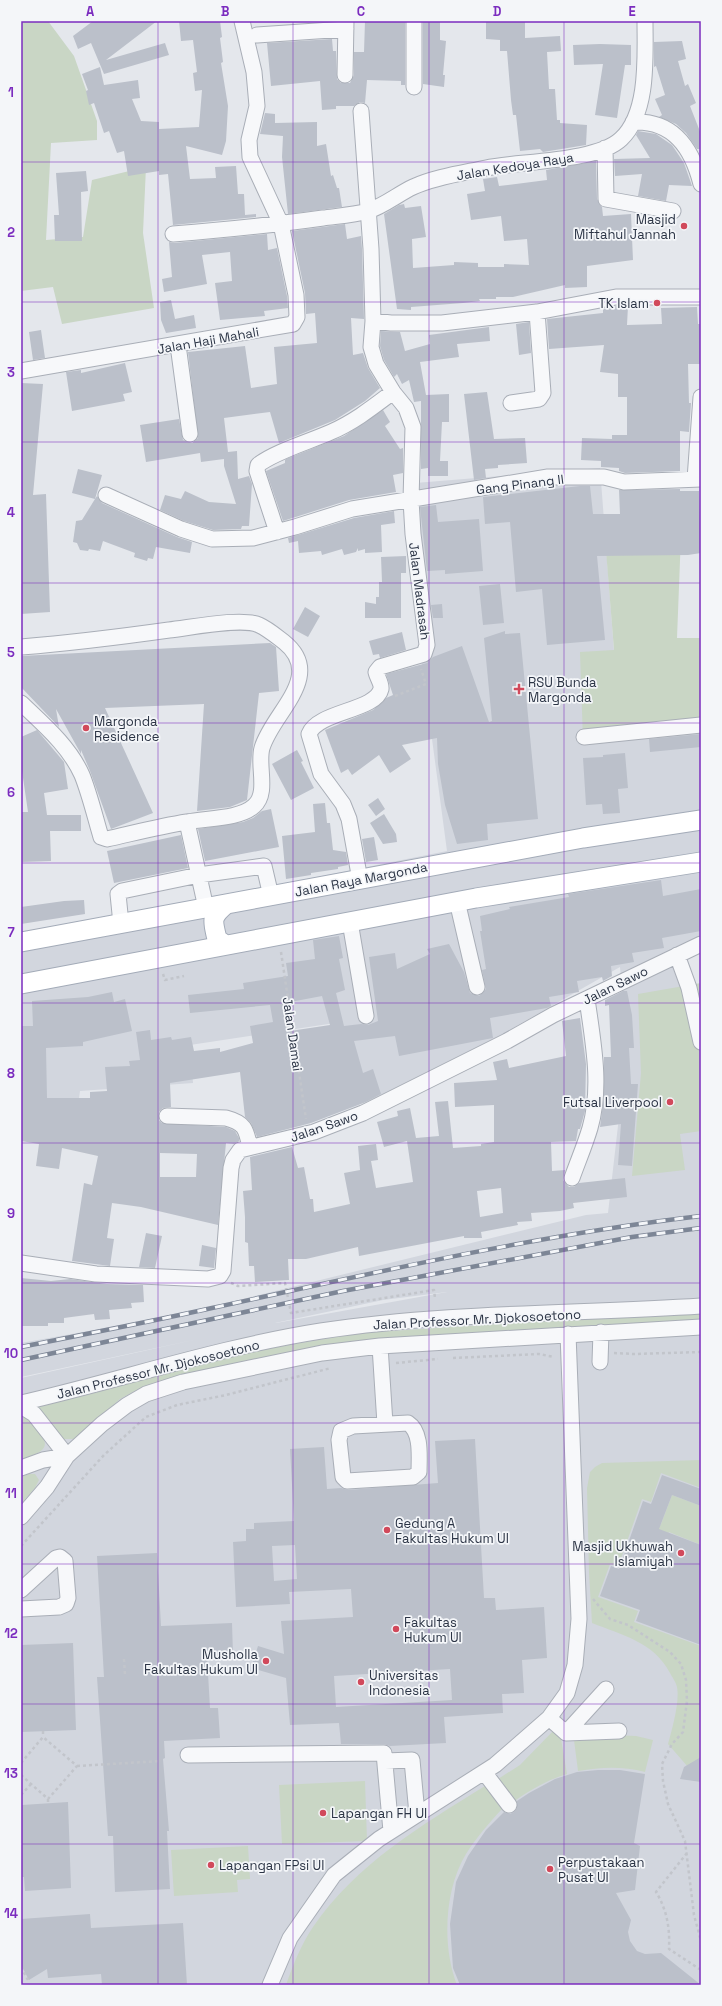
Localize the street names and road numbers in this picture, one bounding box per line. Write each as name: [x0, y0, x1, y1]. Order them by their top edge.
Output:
street label: Jalan Kedoya Raya: [455, 149, 575, 184]
street label: Jalan Haji Mahali: [156, 323, 260, 358]
street label: Gang Pinang II: [475, 471, 565, 498]
street label: Jalan Madrasah: [405, 541, 434, 641]
street label: Jalan Raya Margonda: [293, 858, 429, 901]
street label: Jalan Sawo: [580, 962, 651, 1009]
street label: Jalan Damai: [279, 996, 306, 1072]
street label: Jalan Sawo: [288, 1107, 360, 1146]
street label: Jalan Professor Mr. Djokosoetono: [373, 1306, 582, 1333]
street label: Jalan Professor Mr. Djokosoetono: [55, 1336, 261, 1403]

